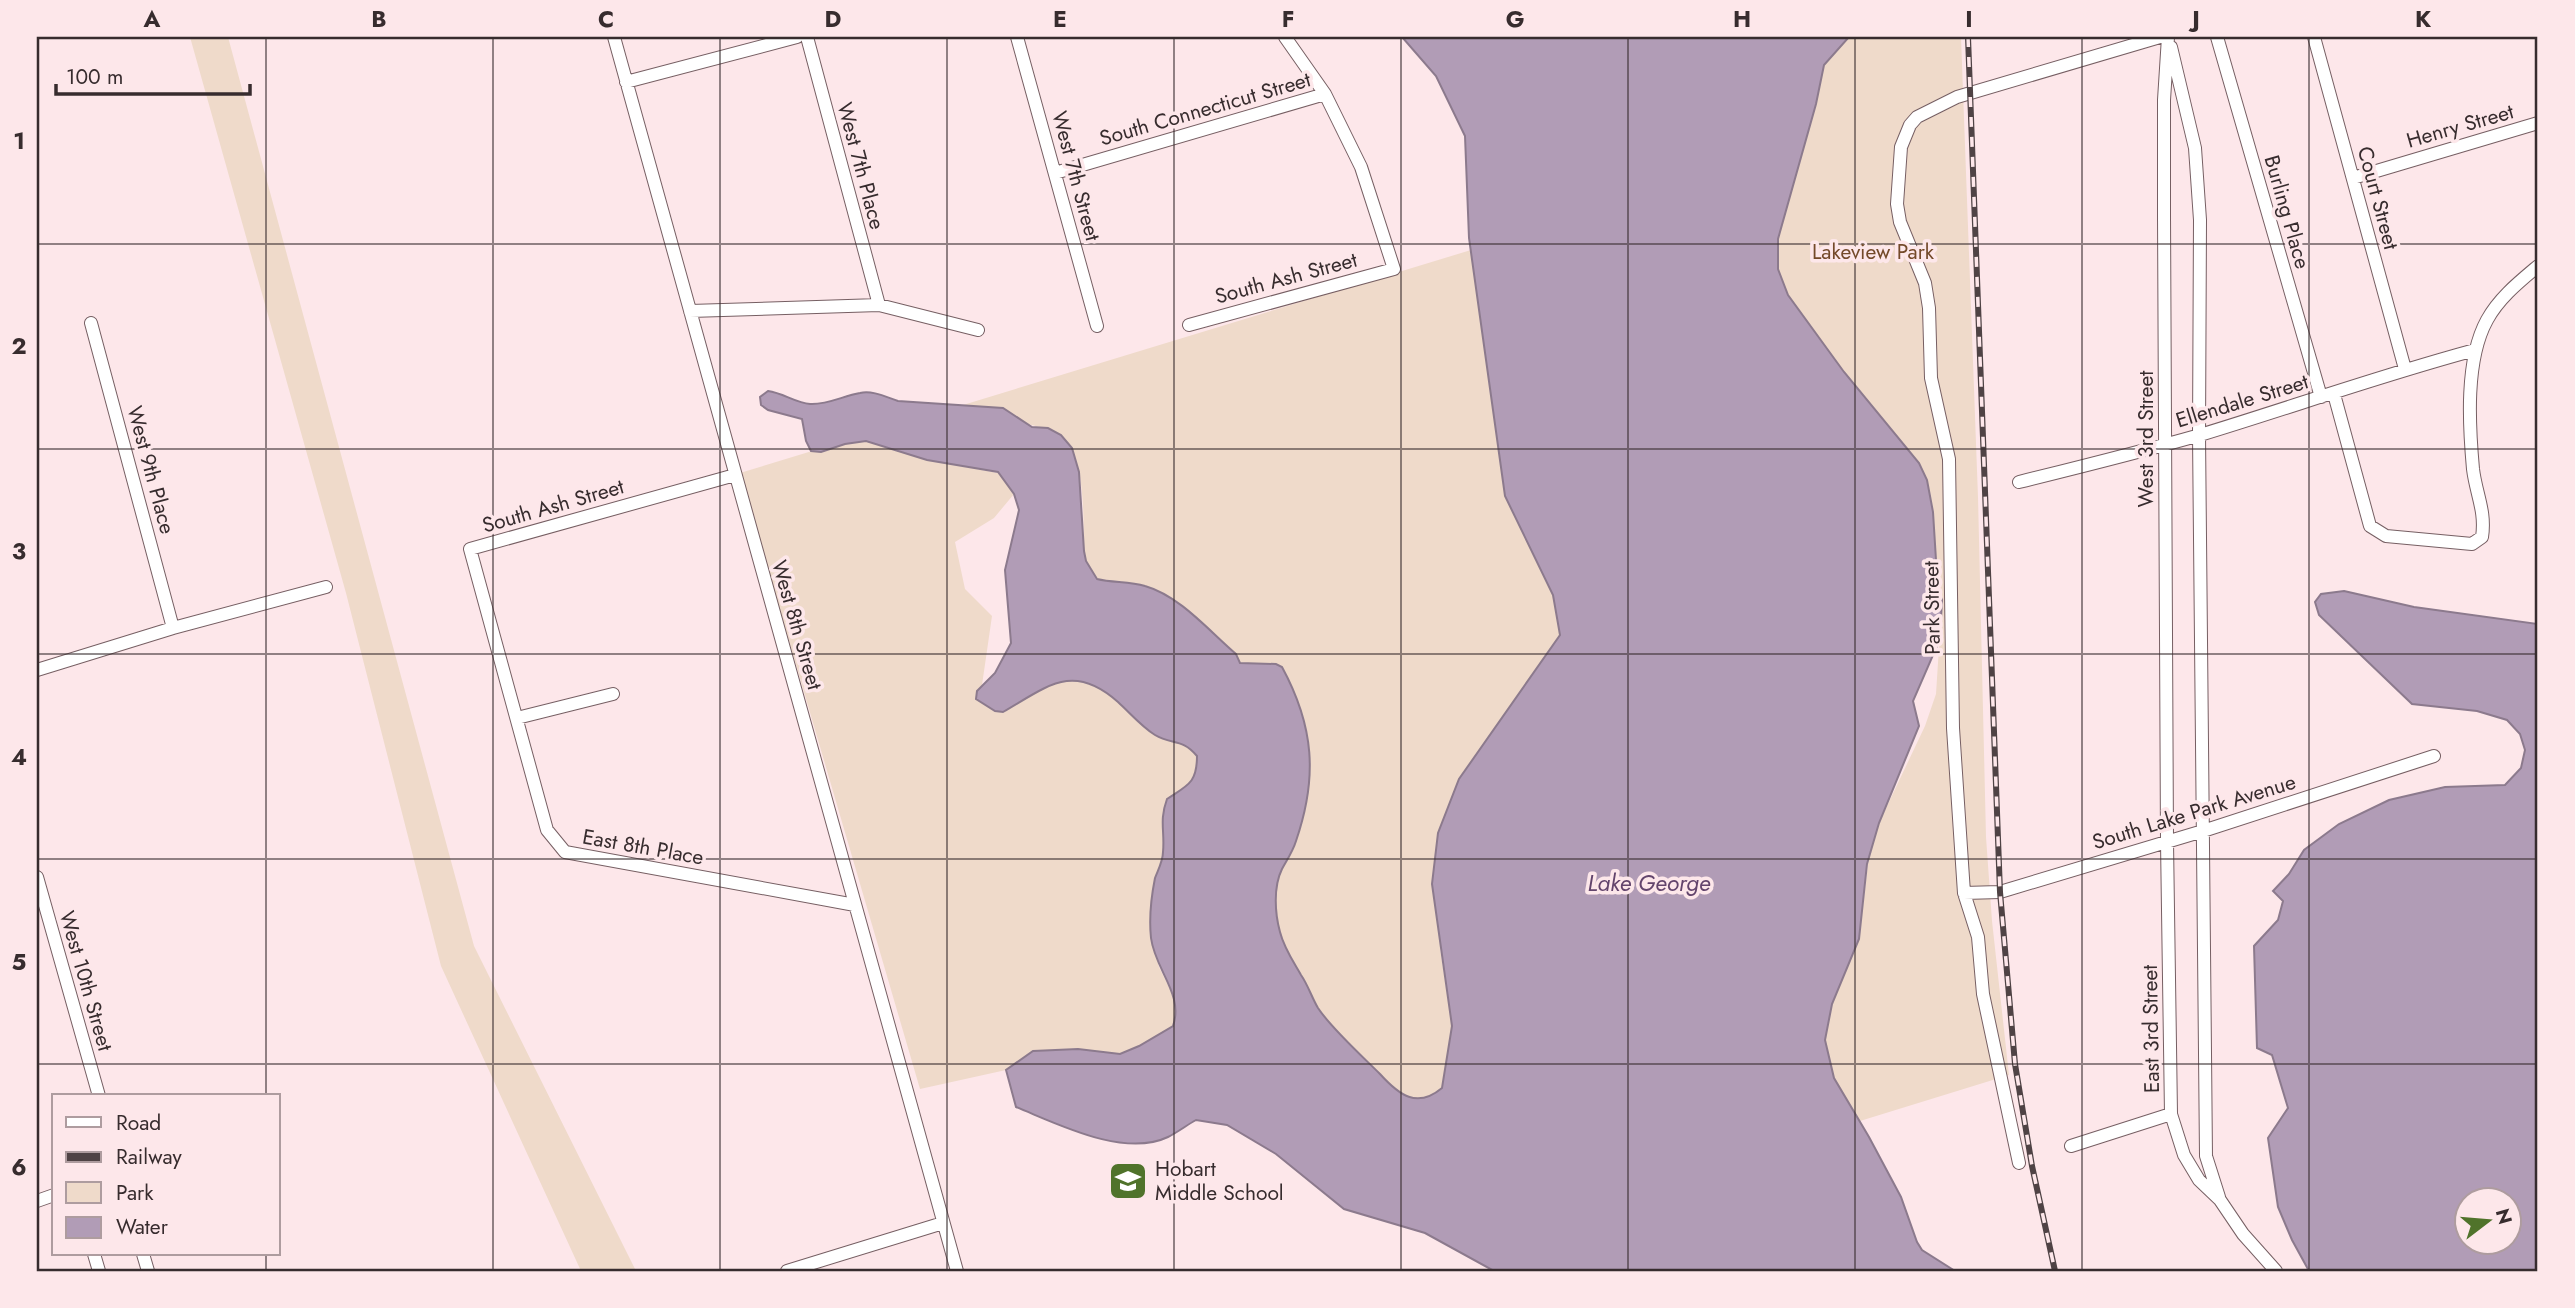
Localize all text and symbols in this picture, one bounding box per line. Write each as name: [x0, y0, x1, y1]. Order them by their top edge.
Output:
text: A: [143, 2, 161, 36]
text: B: [371, 2, 387, 36]
text: C: [598, 2, 614, 36]
text: D: [825, 2, 842, 36]
text: E: [1053, 2, 1067, 36]
text: F: [1282, 2, 1294, 36]
text: G: [1506, 2, 1524, 36]
text: H: [1733, 2, 1751, 36]
text: I: [1965, 2, 1973, 36]
text: J: [2188, 2, 2200, 36]
text: K: [2415, 2, 2432, 36]
scale bar: [56, 52, 250, 96]
text: 100 m: [66, 62, 123, 92]
street label: South Connecticut Street: [1096, 65, 1314, 153]
street label: Henry Street: [2403, 96, 2517, 156]
street label: West 7th Place: [830, 99, 892, 233]
street label: West 7th Street: [1044, 108, 1108, 244]
text: 1: [13, 124, 25, 158]
street label: Court Street: [2350, 143, 2406, 253]
street label: Burling Place: [2256, 152, 2318, 272]
park label: Lakeview Park: [1812, 237, 1935, 267]
street label: South Ash Street: [1212, 245, 1360, 311]
text: 2: [11, 329, 27, 363]
street label: Ellendale Street: [2172, 367, 2312, 435]
street label: West 3rd Street: [2131, 371, 2161, 507]
street label: West 9th Place: [119, 403, 183, 538]
street label: South Ash Street: [479, 471, 627, 541]
text: 3: [12, 534, 26, 568]
street label: West 8th Street: [764, 557, 830, 693]
street label: Park Street: [1916, 561, 1948, 655]
text: 4: [11, 740, 27, 774]
street label: South Lake Park Avenue: [2089, 767, 2299, 857]
street label: East 8th Place: [580, 822, 706, 872]
water label: Lake George: [1587, 866, 1711, 900]
street label: West 10th Street: [52, 908, 120, 1054]
text: 5: [12, 945, 26, 979]
street label: East 3rd Street: [2135, 964, 2167, 1094]
legend: [52, 1094, 280, 1256]
text: Road: [116, 1108, 161, 1138]
text: Railway: [116, 1142, 182, 1172]
text: 6: [11, 1150, 27, 1184]
place label: Hobart Middle School: [1155, 1154, 1284, 1208]
school or university icon: Hobart Middle School: [1107, 1160, 1149, 1202]
text: Park: [116, 1178, 154, 1208]
north arrow: [2452, 1186, 2522, 1256]
text: N: [2489, 1205, 2519, 1227]
text: Water: [116, 1212, 169, 1242]

